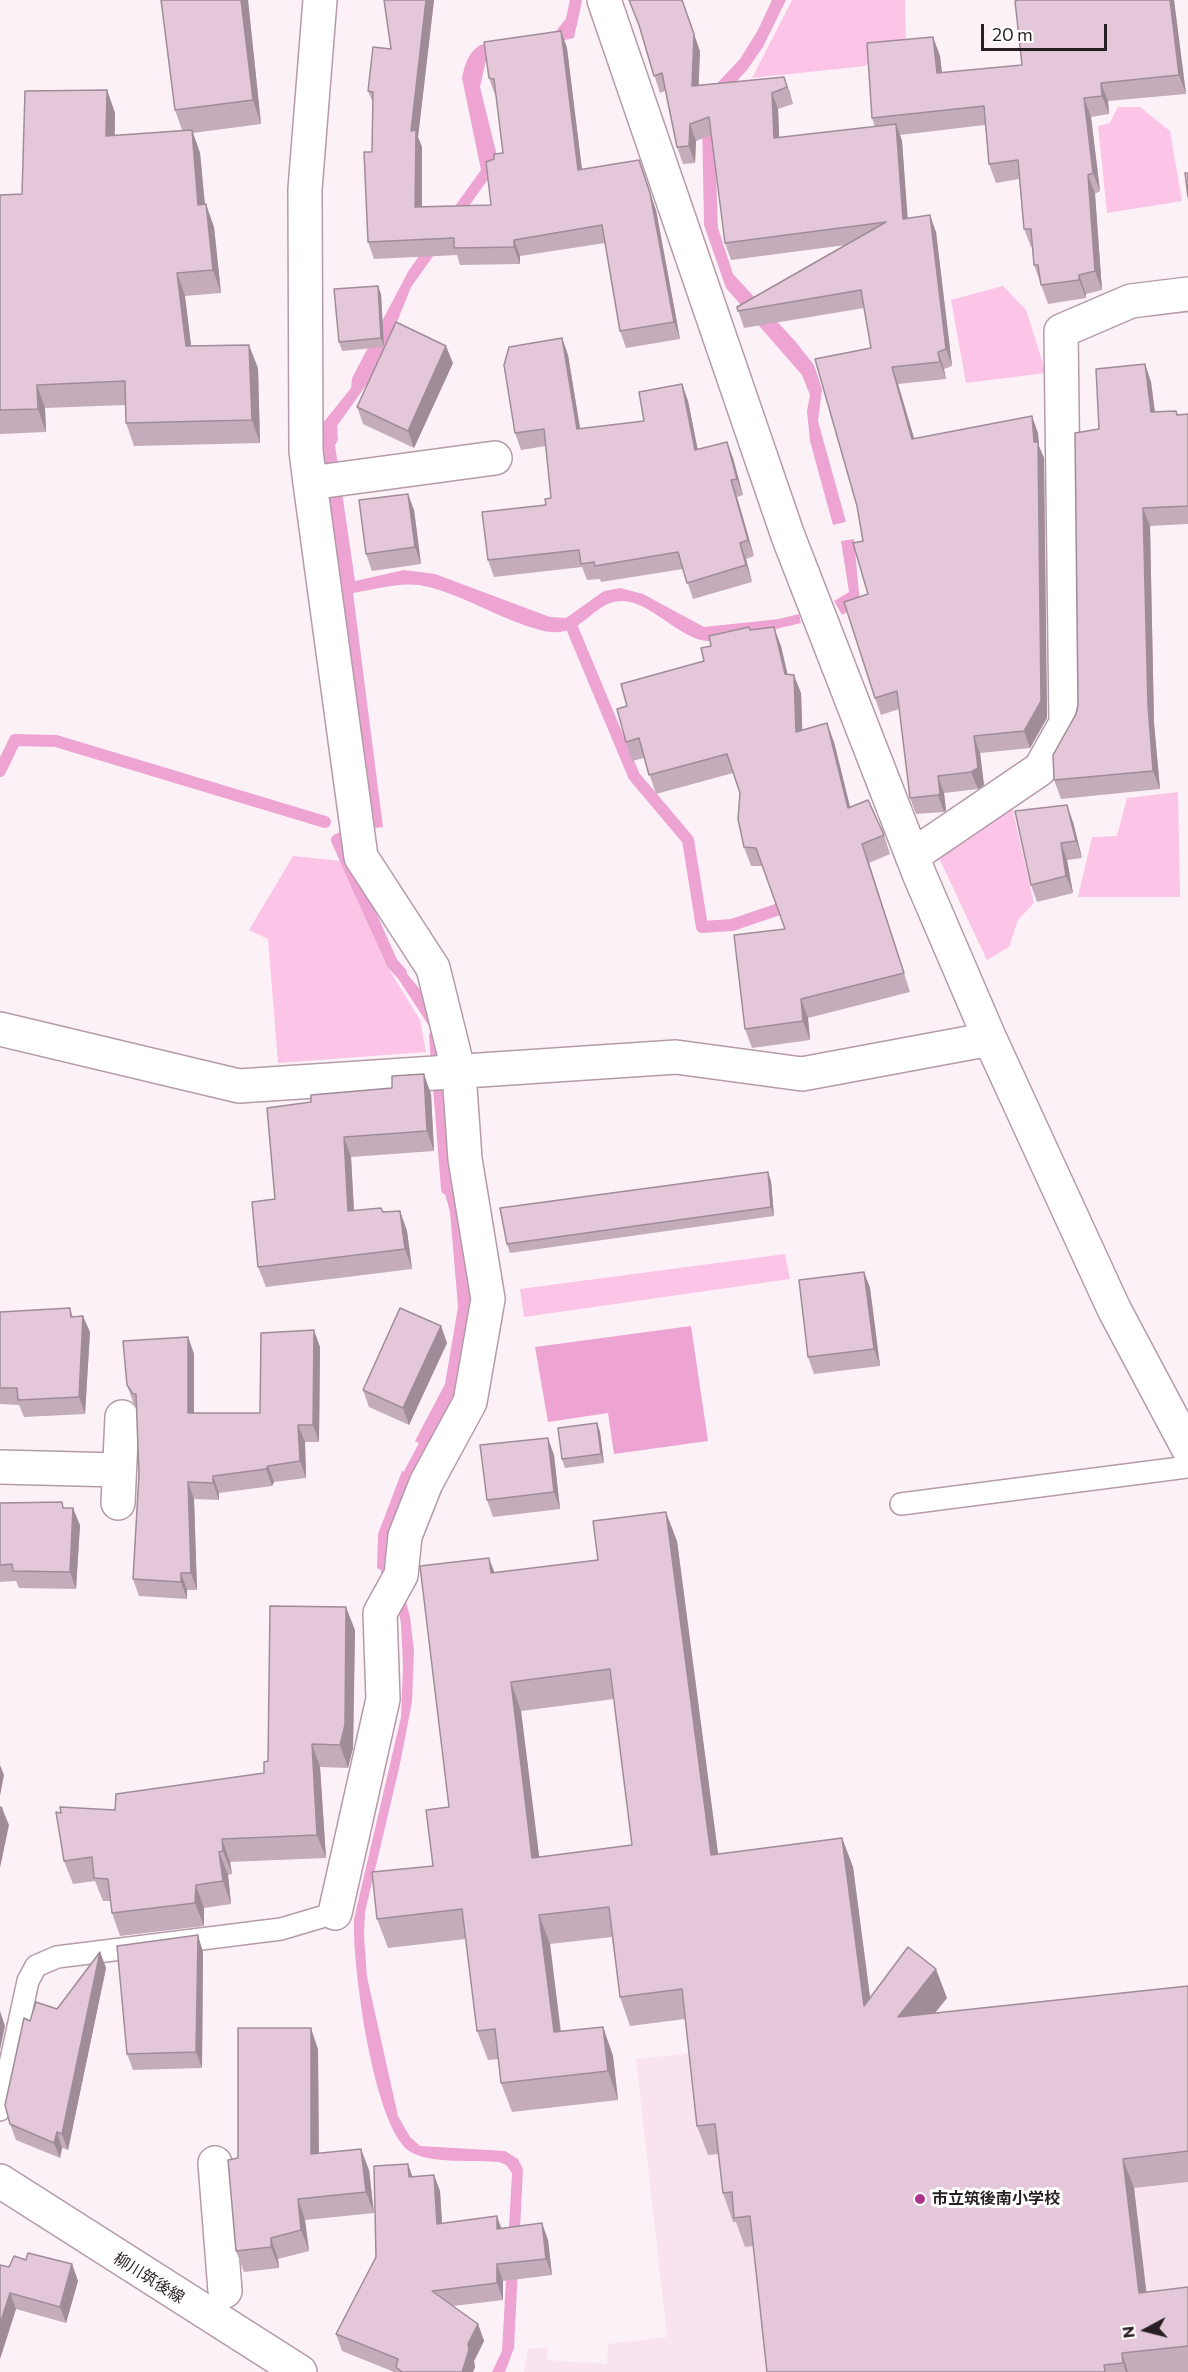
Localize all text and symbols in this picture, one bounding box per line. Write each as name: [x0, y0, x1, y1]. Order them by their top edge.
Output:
scale bar: [984, 12, 1110, 50]
text: 20 m: [992, 23, 1033, 45]
place label: 市立筑後南小学校: [932, 2189, 1060, 2209]
marker: 市立筑後南小学校: [913, 2192, 927, 2206]
street label: 柳川筑後線: [110, 2249, 188, 2307]
north arrow: [1116, 2300, 1176, 2360]
text: N: [1117, 2325, 1138, 2339]

